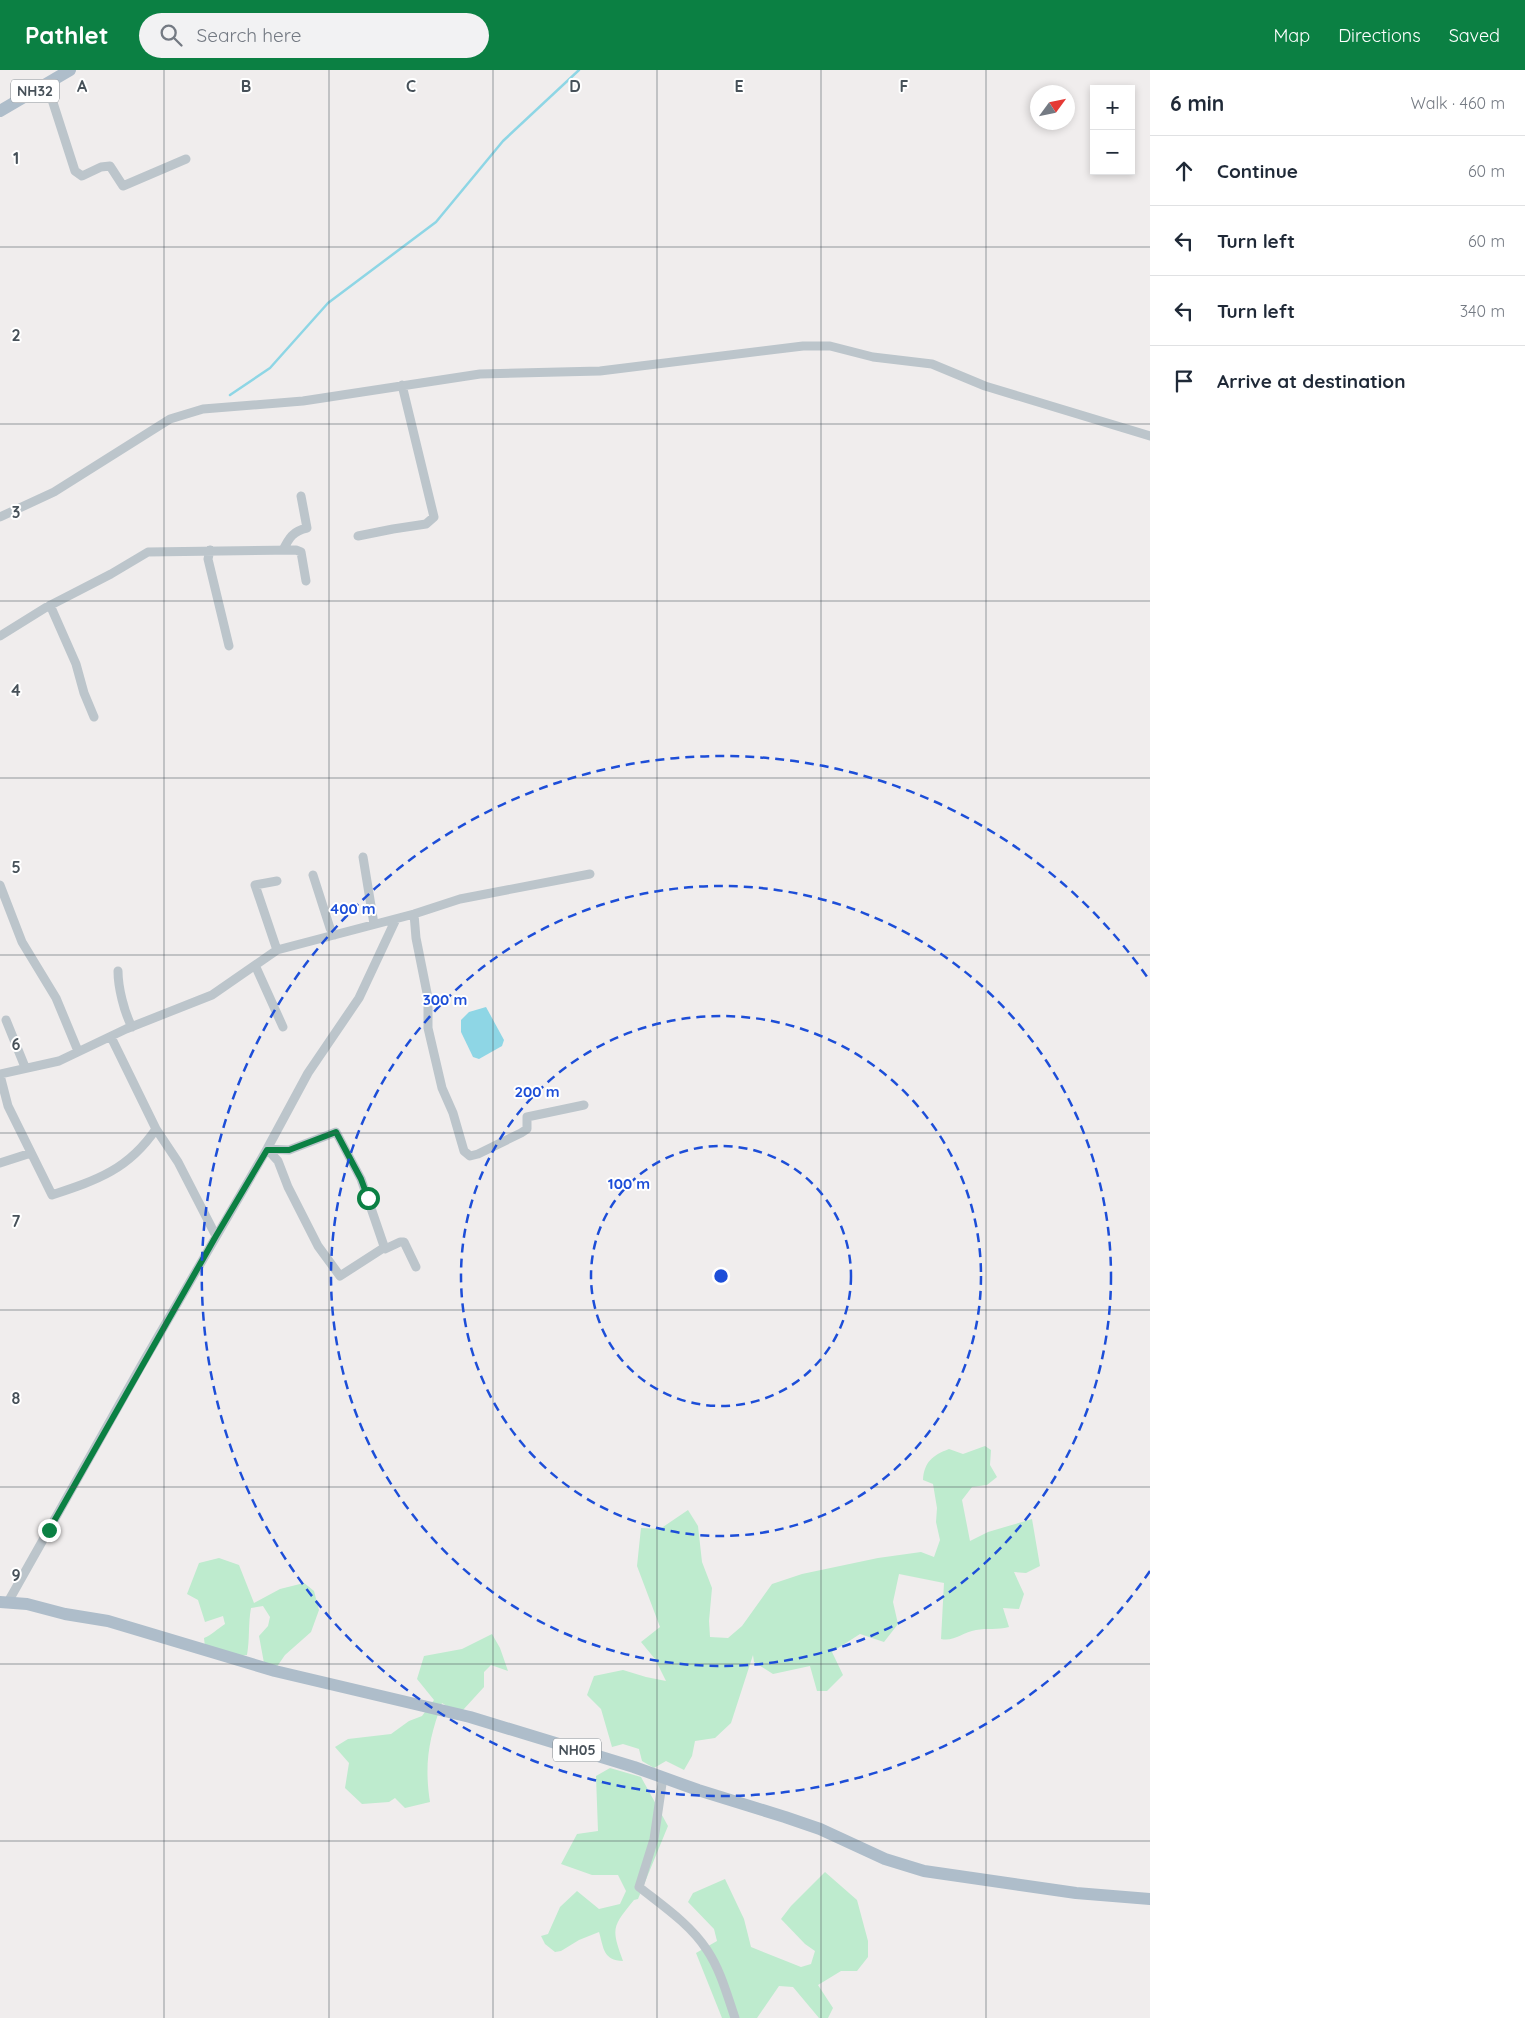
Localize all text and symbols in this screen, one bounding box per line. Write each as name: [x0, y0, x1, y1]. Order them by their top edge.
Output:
search box: [139, 13, 489, 58]
text: Pathlet: [25, 20, 109, 50]
icon: search: [157, 21, 185, 49]
text: Search here: [197, 23, 301, 47]
text: Map: [1273, 24, 1310, 47]
text: Directions: [1338, 24, 1421, 47]
text: Saved: [1449, 24, 1500, 47]
text: A: [77, 76, 88, 96]
text: B: [241, 76, 251, 96]
text: C: [406, 76, 416, 96]
text: D: [569, 76, 581, 96]
text: E: [734, 76, 744, 96]
text: F: [900, 76, 909, 96]
road number: NH32: [11, 80, 59, 102]
north arrow: [1030, 85, 1075, 130]
map controls: [1090, 85, 1135, 175]
button: +: [1090, 85, 1135, 130]
text: 6 min: [1170, 90, 1224, 116]
text: Walk · 460 m: [1410, 93, 1505, 113]
button: −: [1090, 130, 1135, 175]
text: 1: [13, 148, 19, 168]
icon: ahead: [1170, 157, 1198, 185]
text: Continue: [1217, 159, 1298, 183]
text: 60 m: [1468, 161, 1505, 181]
icon: left: [1170, 227, 1198, 255]
text: Turn left: [1217, 229, 1295, 253]
text: 60 m: [1468, 231, 1505, 251]
icon: left: [1170, 297, 1198, 325]
text: Turn left: [1217, 299, 1295, 323]
text: 340 m: [1460, 301, 1505, 321]
text: 2: [11, 325, 21, 345]
icon: arrive: [1170, 367, 1198, 395]
text: Arrive at destination: [1217, 369, 1406, 393]
text: 3: [12, 502, 20, 522]
text: 4: [11, 680, 21, 700]
text: 5: [11, 857, 21, 877]
text: 400 m: [330, 899, 376, 918]
text: 300 m: [423, 990, 467, 1009]
text: 6: [12, 1034, 21, 1054]
text: 200 m: [515, 1082, 560, 1101]
text: 100 m: [608, 1174, 650, 1193]
route start: [357, 1187, 380, 1210]
text: 7: [12, 1211, 21, 1231]
centre of rings: [712, 1267, 730, 1285]
text: 8: [12, 1388, 21, 1408]
route end: [38, 1519, 61, 1542]
text: 9: [11, 1565, 21, 1585]
road number: NH05: [553, 1738, 601, 1762]

